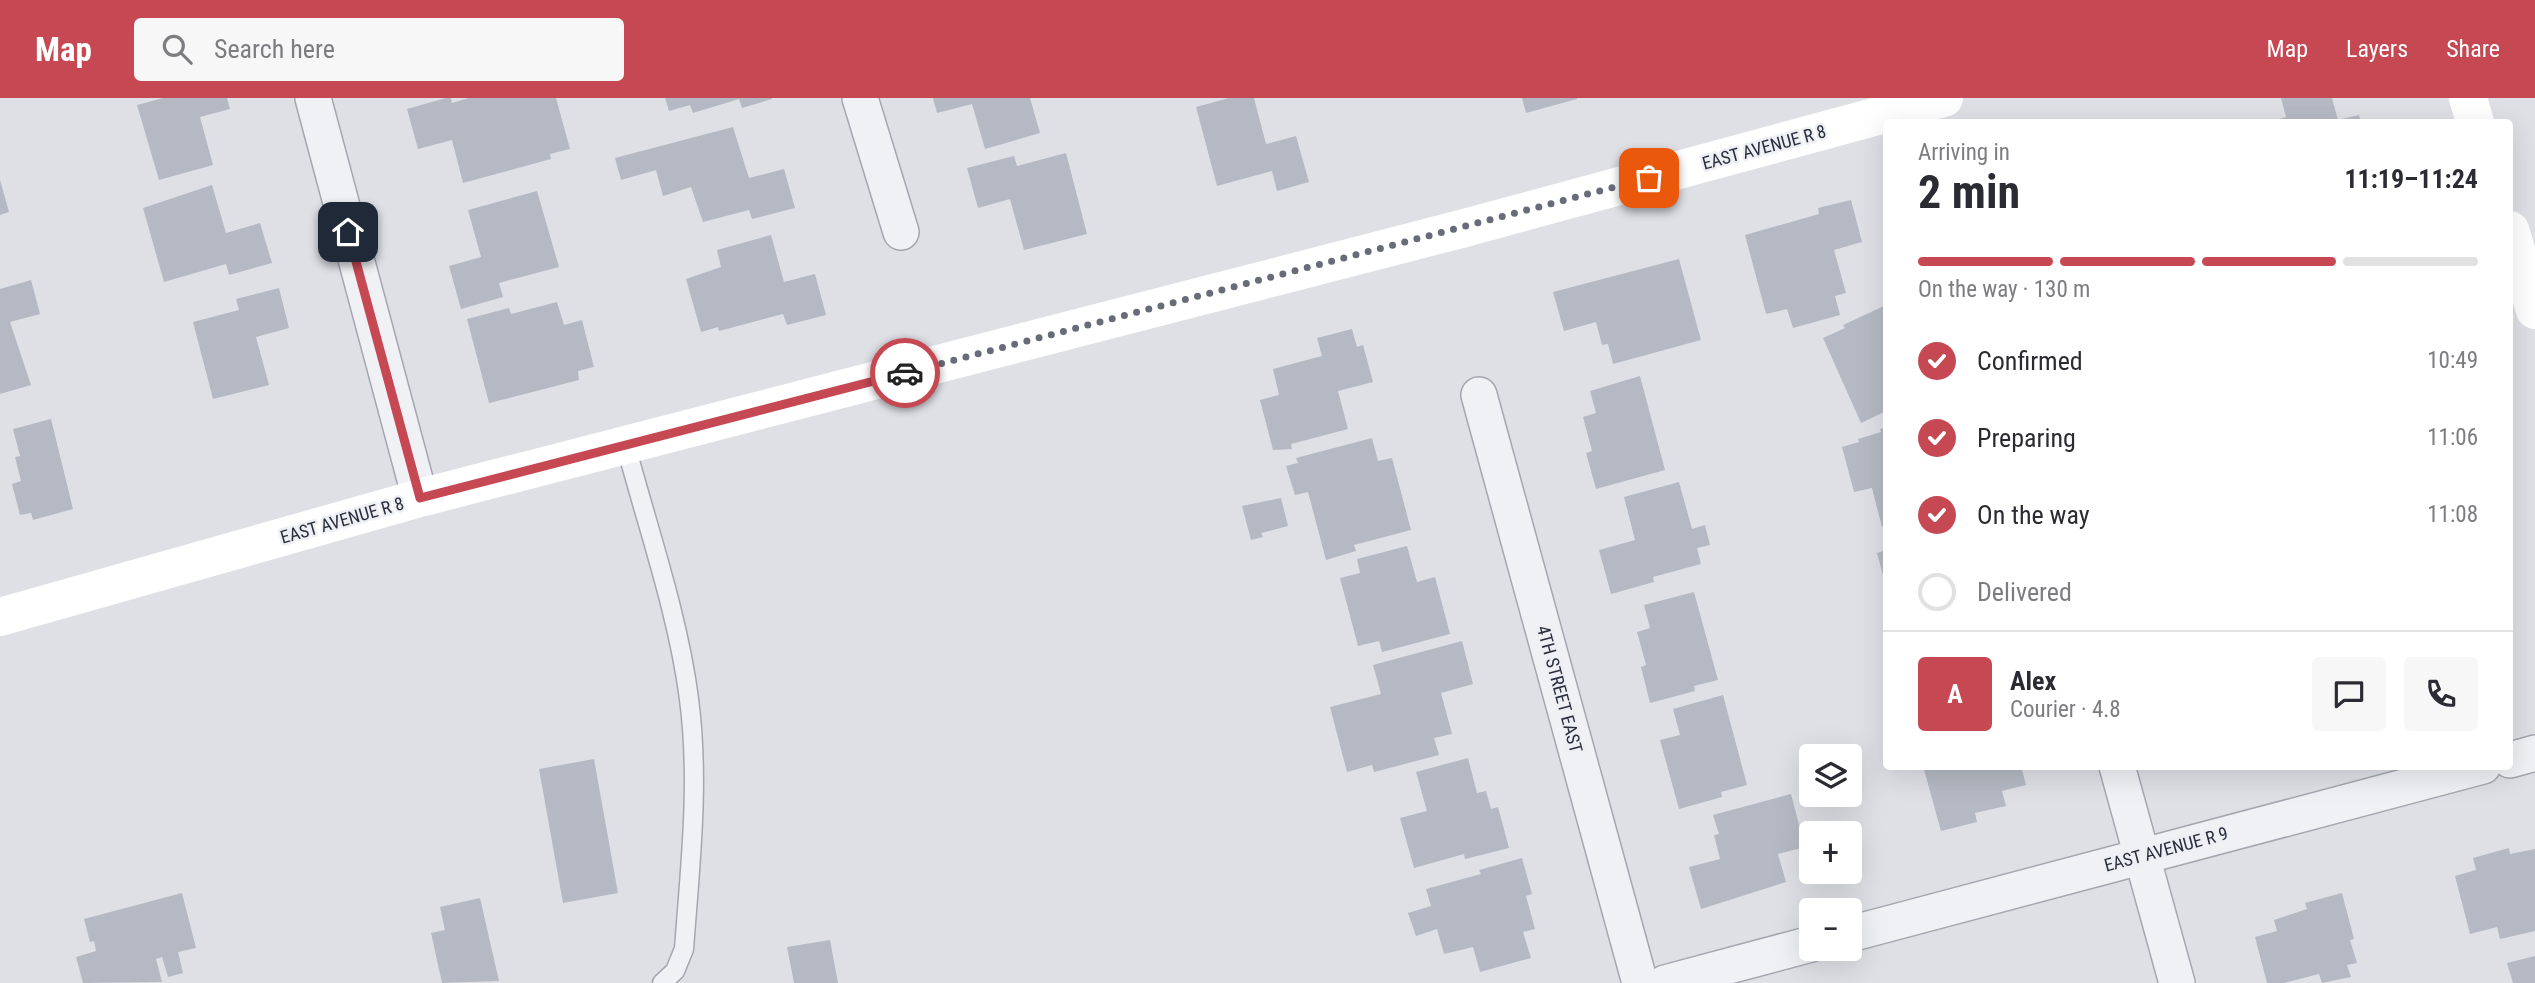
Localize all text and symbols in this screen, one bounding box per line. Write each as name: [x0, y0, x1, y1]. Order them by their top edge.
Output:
search box: [134, 18, 624, 81]
text: Map: [35, 30, 92, 69]
icon: search: [158, 30, 196, 68]
text: Search here: [214, 34, 335, 64]
text: Map: [2267, 35, 2308, 63]
text: Layers: [2346, 35, 2408, 63]
text: Share: [2446, 35, 2500, 63]
street label: EAST AVENUE R 8: [1700, 120, 1828, 174]
text: Arriving in: [1918, 139, 2010, 166]
pin: [1619, 148, 1679, 208]
icon: bag: [1630, 159, 1668, 197]
text: 11:19–11:24: [2344, 164, 2478, 194]
text: 2 min: [1918, 165, 2020, 219]
pin: [318, 202, 378, 262]
icon: home: [329, 213, 367, 251]
text: On the way · 130 m: [1918, 276, 2090, 303]
courier: [870, 338, 940, 408]
icon: check: [1918, 342, 1956, 380]
text: Confirmed: [1977, 346, 2083, 376]
text: 10:49: [2427, 347, 2478, 374]
icon: car: [886, 354, 924, 392]
icon: check: [1918, 419, 1956, 457]
text: Preparing: [1977, 423, 2076, 453]
text: 11:06: [2427, 424, 2478, 451]
street label: EAST AVENUE R 8: [278, 492, 406, 548]
icon: check: [1918, 496, 1956, 534]
text: On the way: [1977, 500, 2090, 530]
text: 11:08: [2427, 501, 2478, 528]
text: Delivered: [1977, 577, 2072, 607]
street label: 4TH STREET EAST: [1533, 623, 1587, 755]
button: chat: [2312, 657, 2386, 731]
button: phone: [2404, 657, 2478, 731]
text: Alex: [2010, 666, 2056, 696]
text: A: [1947, 679, 1963, 709]
text: Courier · 4.8: [2010, 696, 2121, 723]
map controls: [1799, 744, 1862, 961]
button: layers: [1799, 744, 1862, 807]
button: +: [1799, 821, 1862, 884]
street label: EAST AVENUE R 9: [2102, 822, 2230, 876]
button: −: [1799, 898, 1862, 961]

